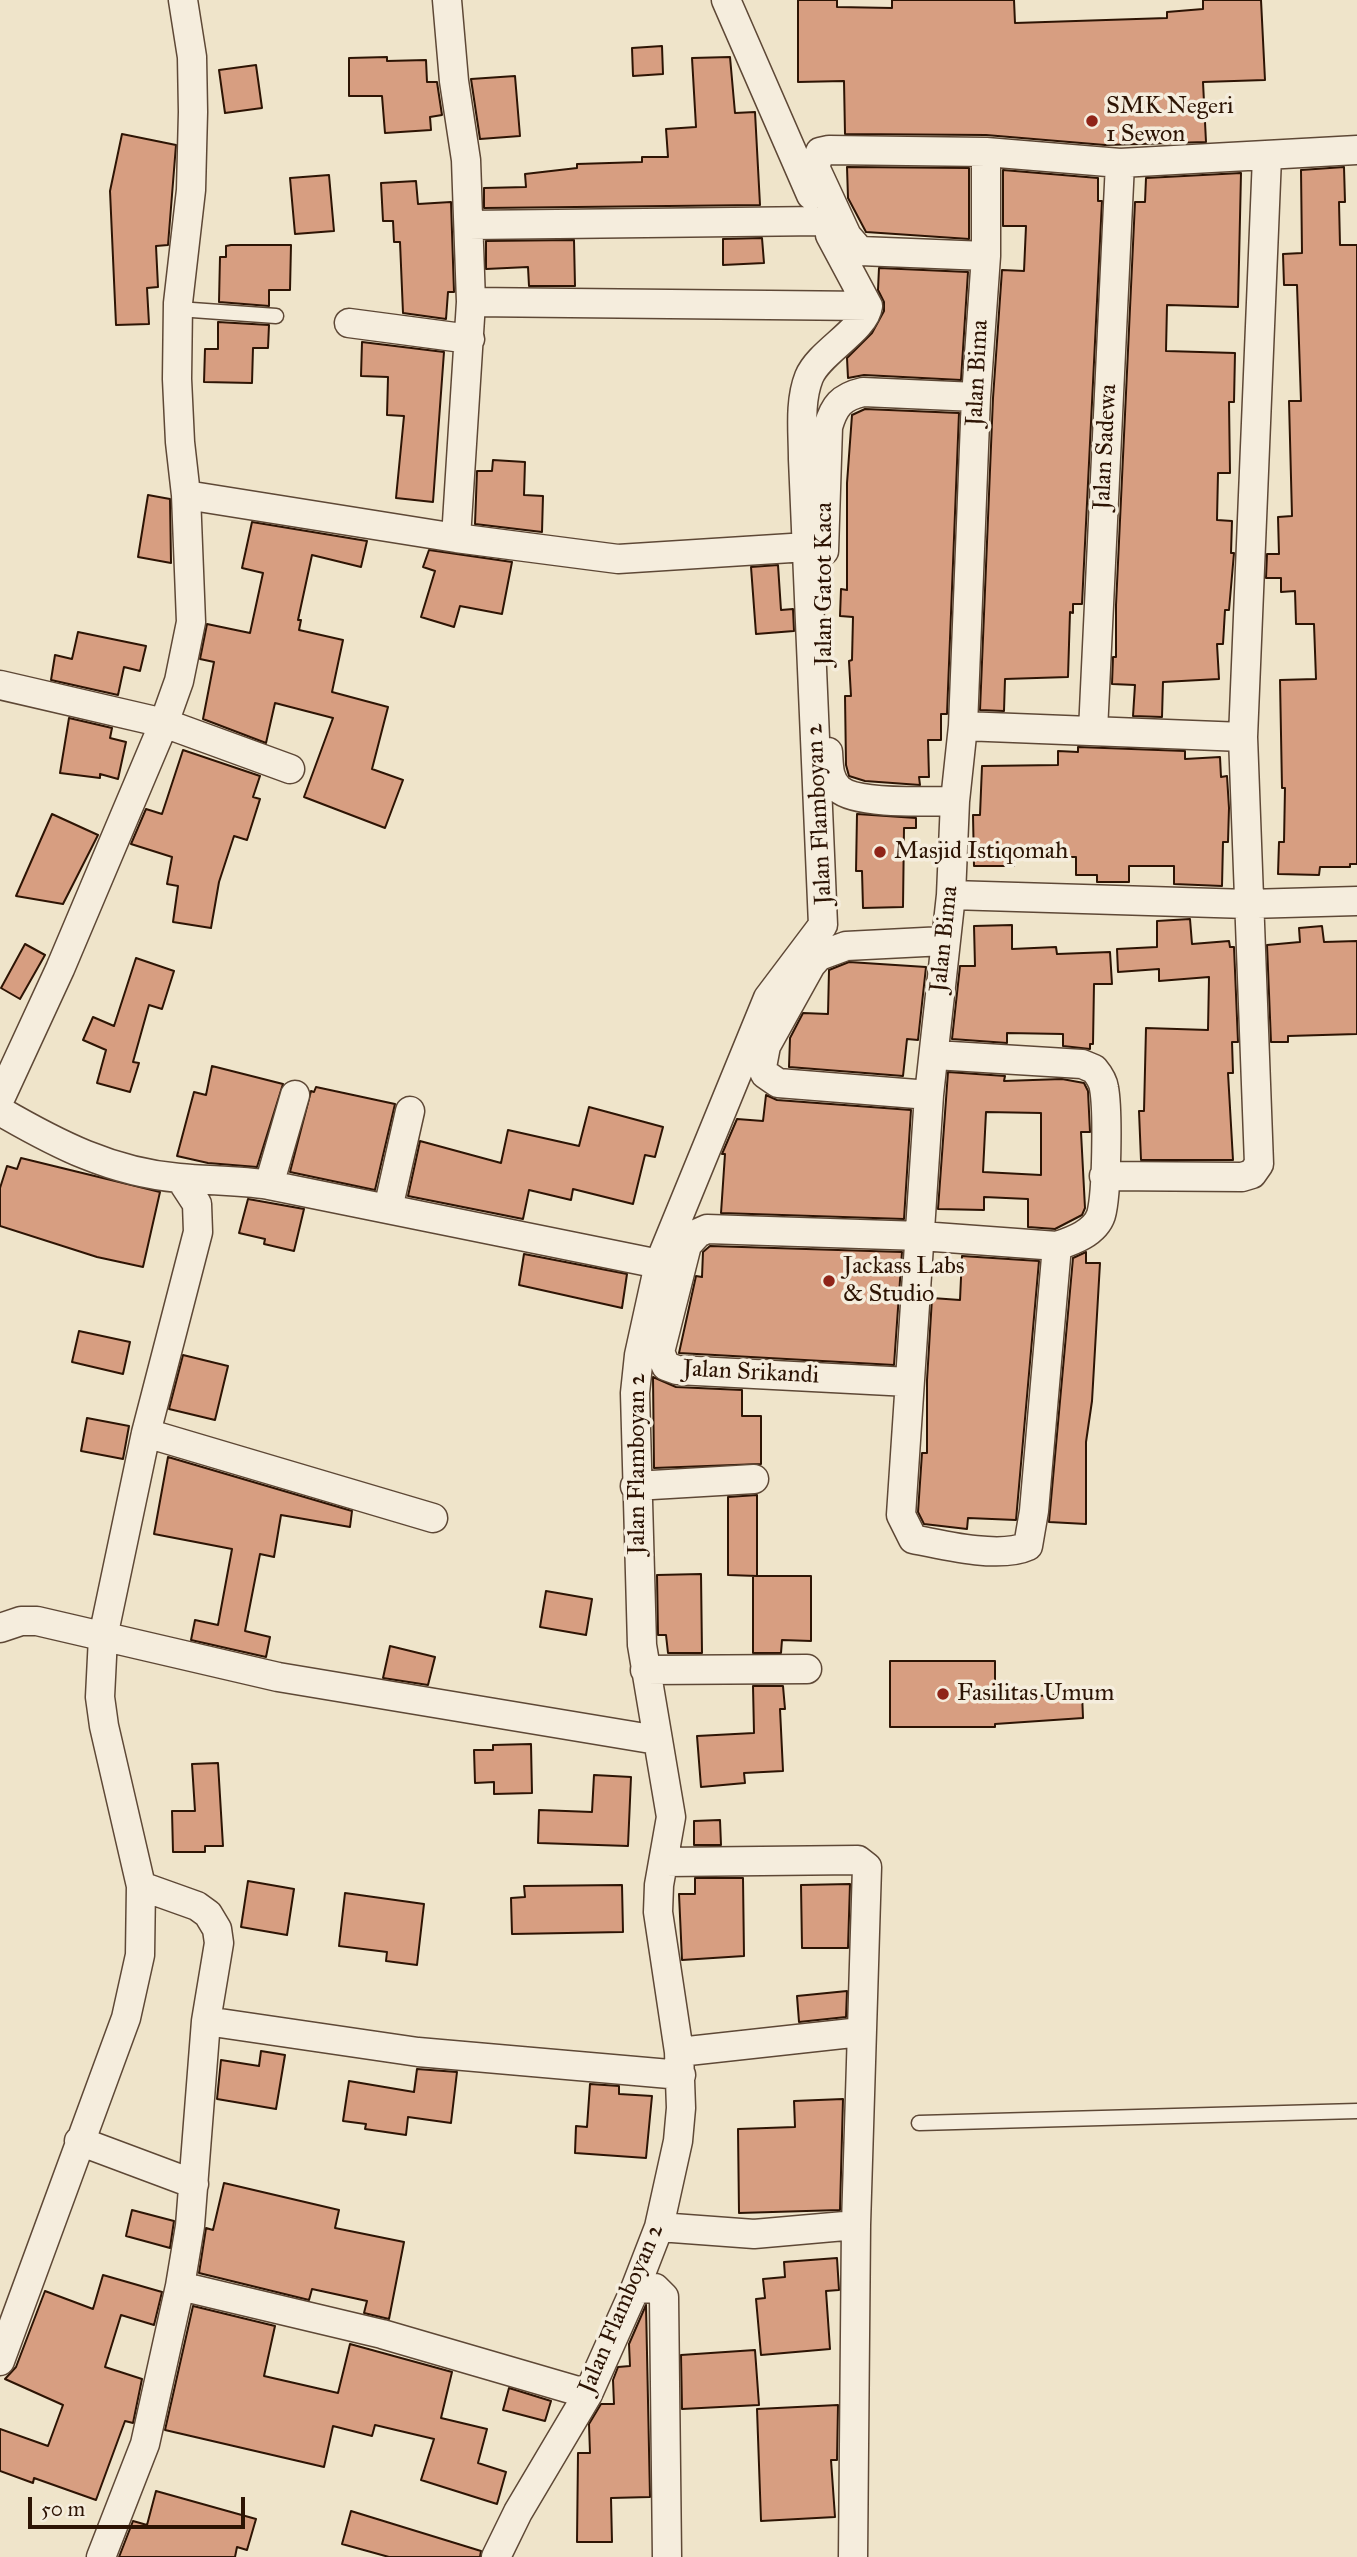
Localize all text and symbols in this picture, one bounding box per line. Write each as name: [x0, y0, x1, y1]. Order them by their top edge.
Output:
place label: SMK Negeri 1 Sewon: [1106, 93, 1233, 149]
marker: SMK Negeri 1 Sewon: [1084, 113, 1100, 129]
street label: Jalan Bima: [961, 319, 995, 427]
street label: Jalan Sadewa: [1088, 383, 1124, 511]
street label: Jalan Gatot Kaca: [811, 502, 839, 666]
street label: Jalan Flamboyan 2: [801, 723, 839, 905]
place label: Masjid Istiqomah: [894, 838, 1068, 866]
marker: Masjid Istiqomah: [872, 844, 888, 860]
street label: Jalan Bima: [925, 884, 965, 994]
place label: Jackass Labs & Studio: [843, 1253, 965, 1309]
marker: Jackass Labs & Studio: [821, 1273, 837, 1289]
street label: Jalan Srikandi: [682, 1355, 820, 1391]
street label: Jalan Flamboyan 2: [624, 1373, 652, 1555]
place label: Fasilitas Umum: [957, 1680, 1114, 1708]
marker: Fasilitas Umum: [935, 1686, 951, 1702]
street label: Jalan Flamboyan 2: [573, 2220, 671, 2398]
scale bar: [32, 2484, 248, 2528]
text: 50 m: [41, 2496, 85, 2522]

